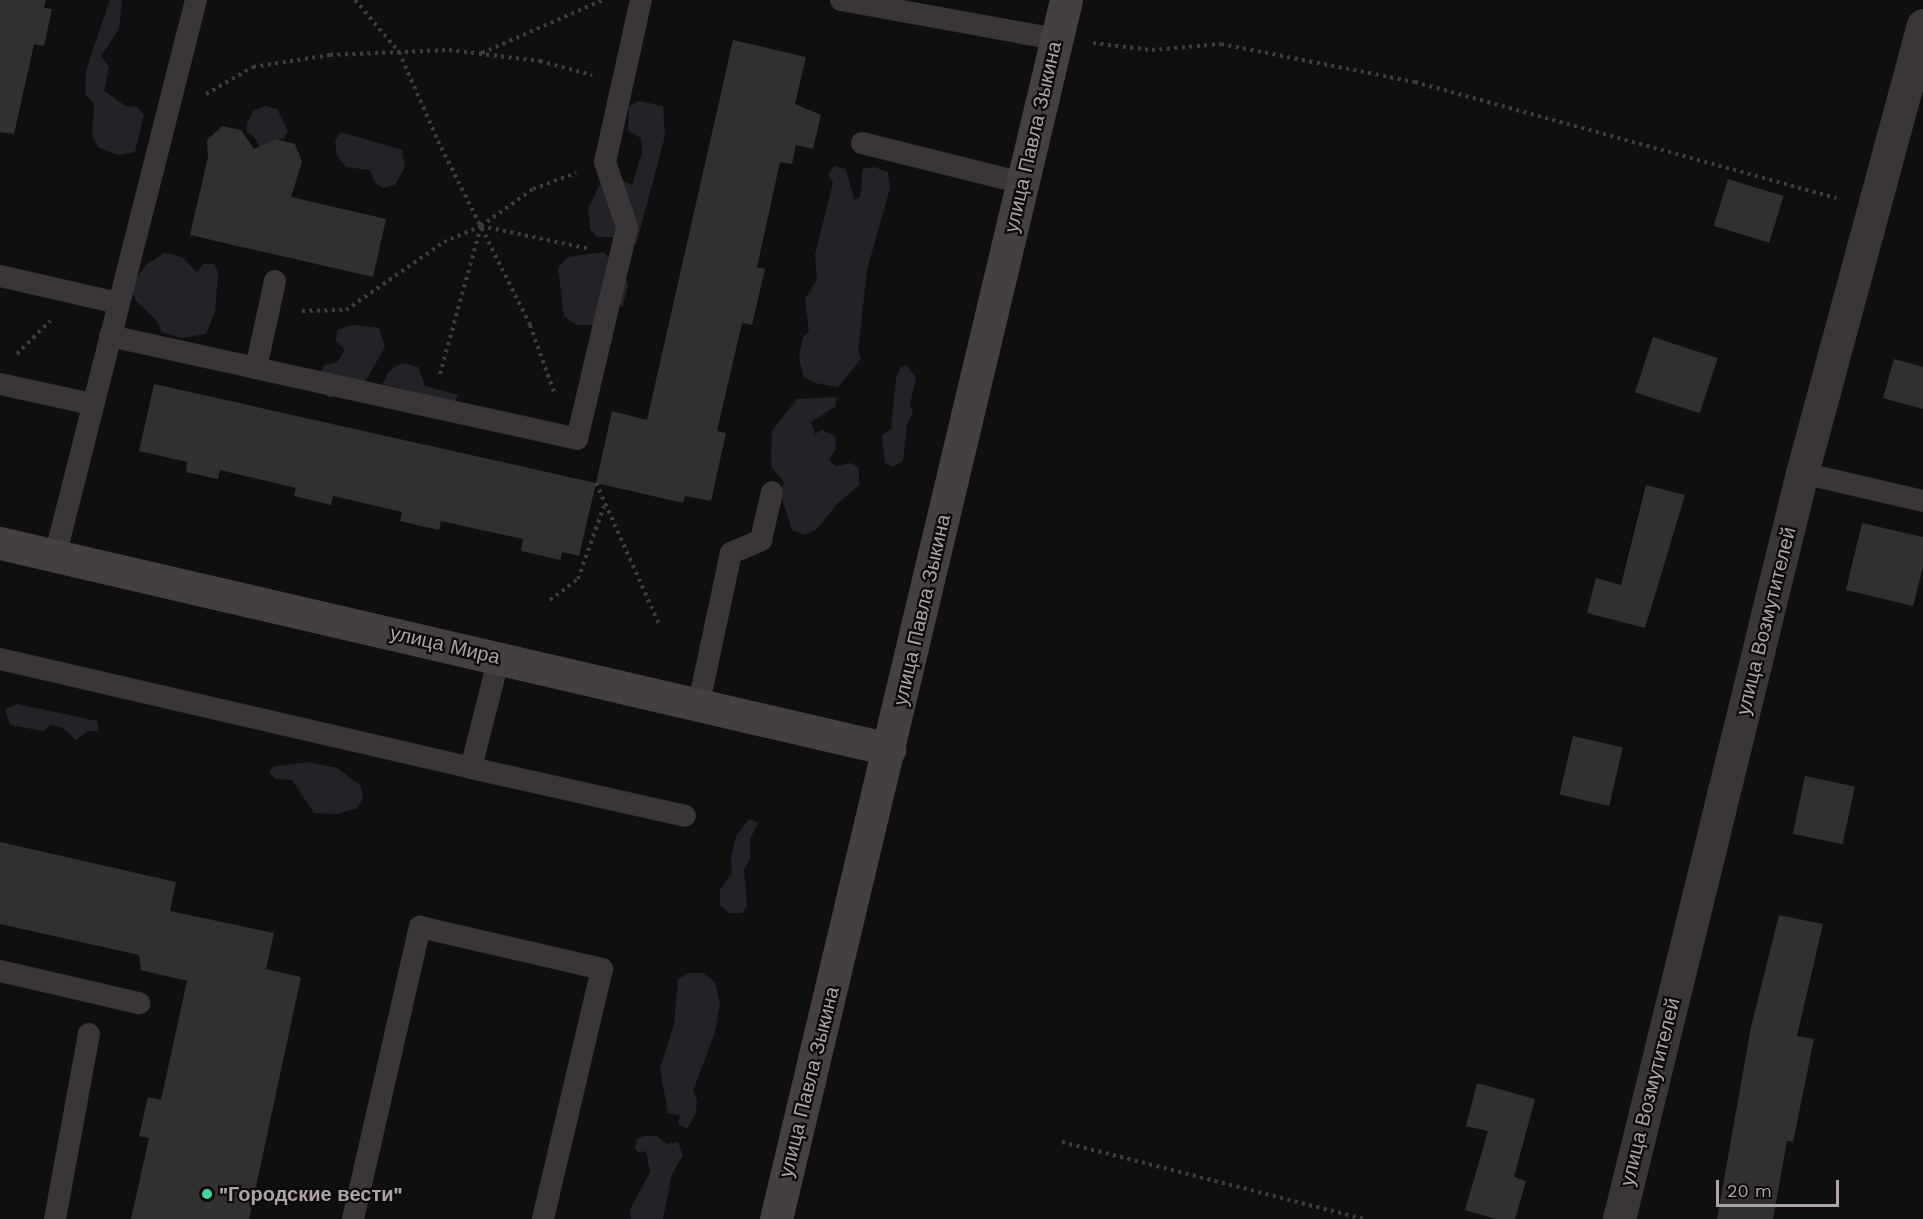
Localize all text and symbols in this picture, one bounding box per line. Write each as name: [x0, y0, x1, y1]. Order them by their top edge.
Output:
street label: улица Павла Зыкина: [999, 39, 1067, 235]
street label: улица Павла Зыкина: [888, 512, 956, 708]
street label: улица Возмутителей: [1731, 525, 1801, 717]
street label: улица Мира: [388, 621, 502, 669]
street label: улица Павла Зыкина: [774, 984, 844, 1180]
street label: улица Возмутителей: [1615, 996, 1685, 1188]
scale bar: [1719, 1168, 1842, 1206]
text: 20 m: [1727, 1180, 1772, 1201]
place label: "Городские вести": [219, 1182, 402, 1206]
marker: "Городские вести": [200, 1187, 214, 1201]

